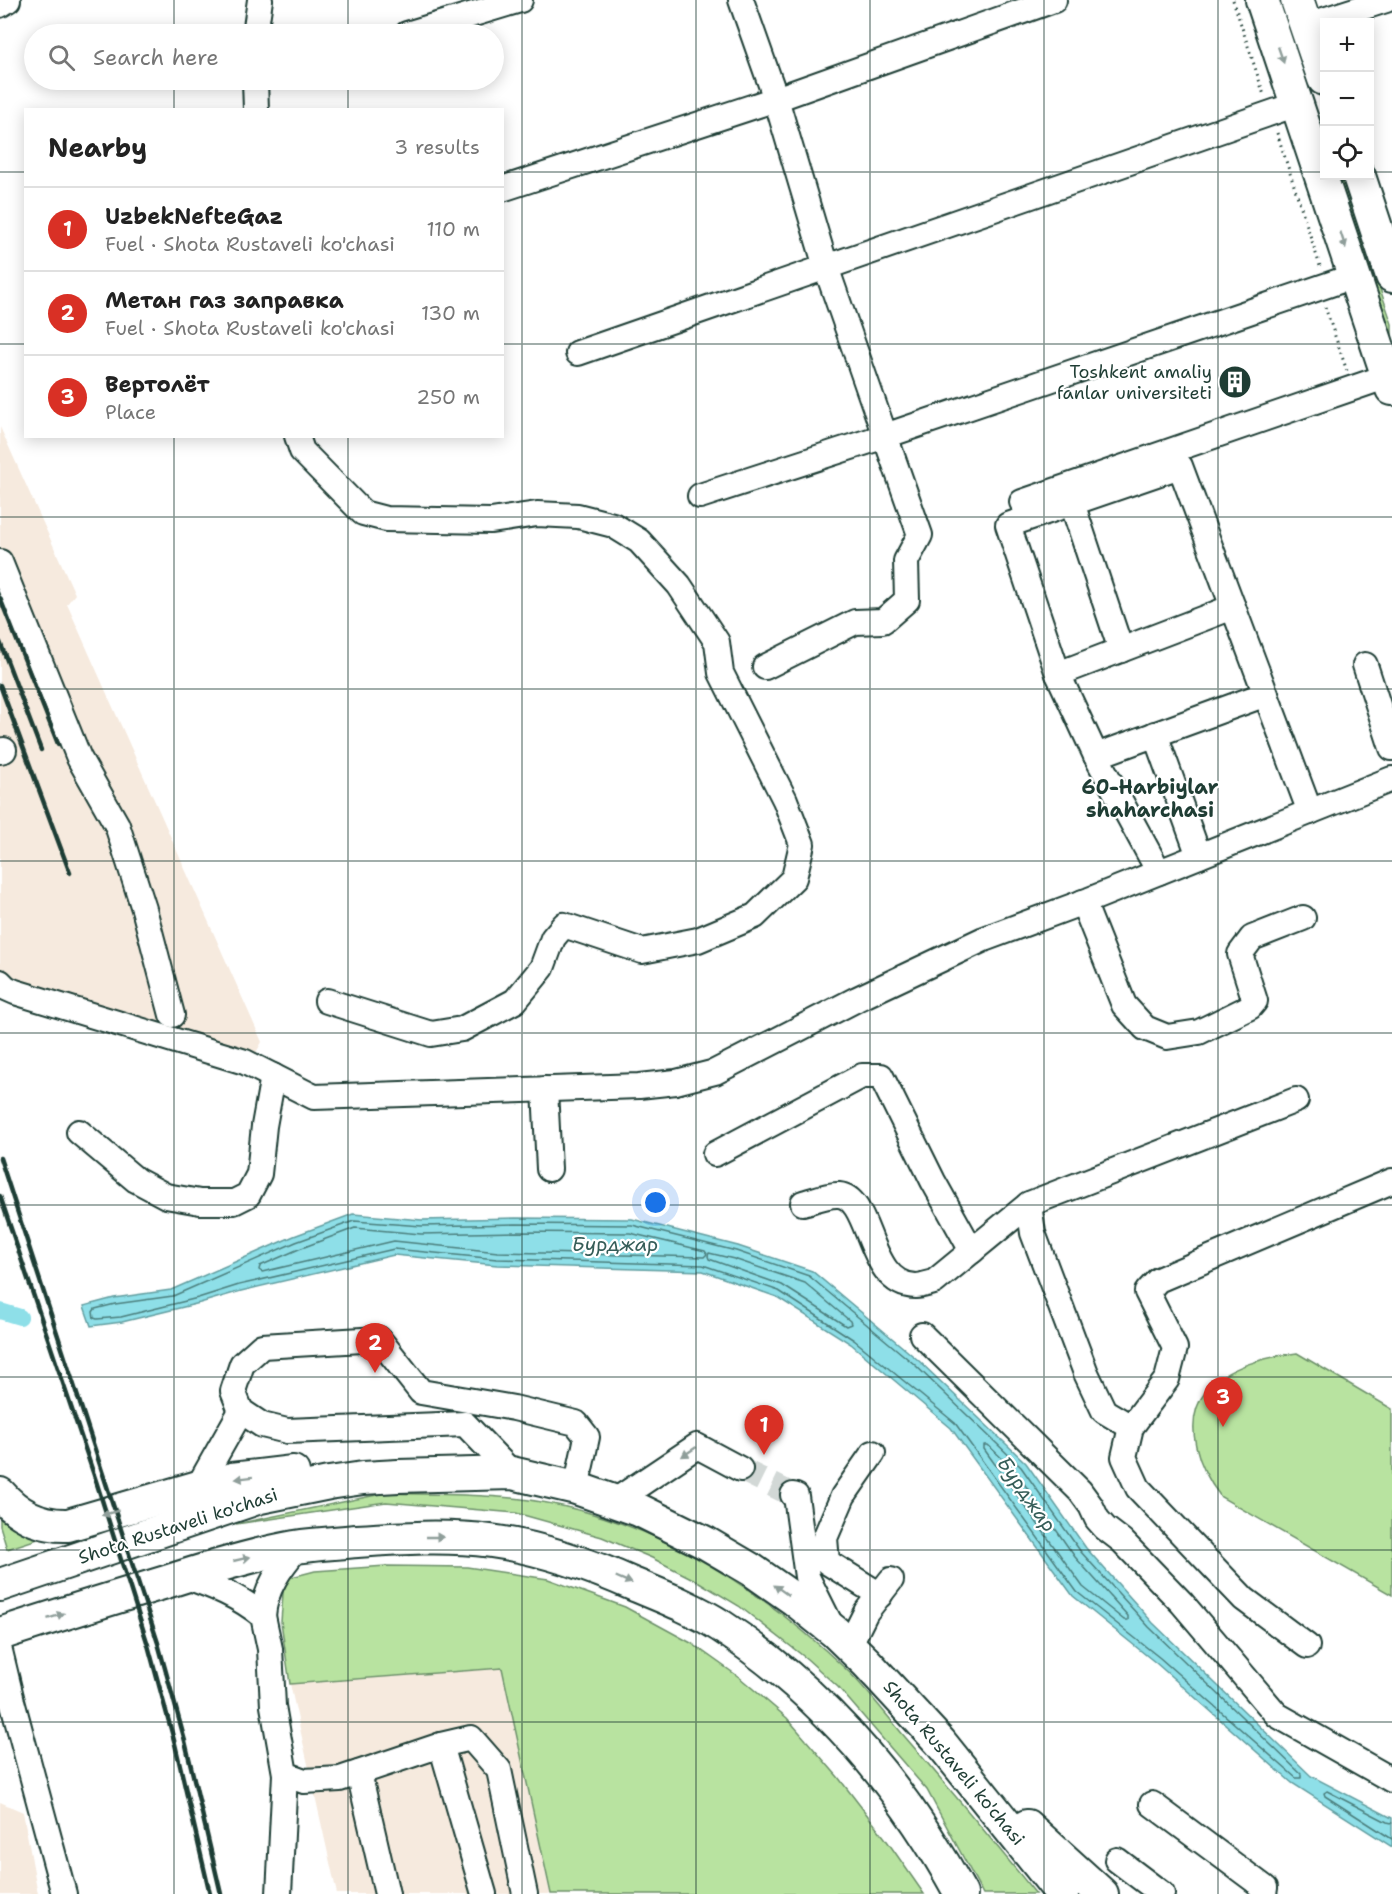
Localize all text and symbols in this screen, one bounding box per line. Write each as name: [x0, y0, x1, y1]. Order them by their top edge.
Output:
map controls: [1320, 18, 1374, 180]
button: +: [1320, 18, 1374, 72]
search box: [24, 24, 504, 90]
icon: search: [45, 41, 78, 74]
text: Search here: [93, 43, 219, 72]
one-way arrow: [1276, 47, 1286, 65]
button: −: [1320, 72, 1374, 126]
button: locate: [1320, 126, 1374, 180]
text: Nearby: [48, 130, 147, 165]
text: 3 results: [394, 134, 480, 160]
text: UzbekNefteGaz: [105, 202, 283, 231]
text: 1: [63, 216, 72, 242]
text: 110 m: [426, 216, 480, 242]
text: Fuel · Shota Rustaveli ko'chasi: [105, 231, 395, 257]
one-way arrow: [1338, 231, 1348, 249]
text: Метан газ заправка: [105, 286, 344, 315]
text: 2: [61, 300, 75, 326]
text: 130 m: [421, 300, 480, 326]
text: Fuel · Shota Rustaveli ko'chasi: [105, 315, 395, 341]
place label: Toshkent amaliy fanlar universiteti: [1057, 360, 1212, 405]
building icon: Toshkent amaliy fanlar universiteti: [1217, 364, 1253, 400]
text: Вертолёт: [105, 370, 210, 399]
text: 3: [61, 384, 75, 410]
text: 250 m: [416, 384, 480, 410]
text: Place: [105, 399, 156, 425]
district label: 60-Harbiylar shaharchasi: [1082, 774, 1219, 823]
your location: [641, 1188, 670, 1217]
water label: Бурджар: [572, 1231, 658, 1257]
pin: 2: [356, 1324, 394, 1373]
pin: 3: [1204, 1378, 1242, 1427]
pin: 1: [744, 1406, 783, 1455]
one-way arrow: [681, 1446, 697, 1458]
water label: Бурджар: [991, 1451, 1063, 1537]
one-way arrow: [235, 1473, 254, 1482]
street label: Shota Rustaveli ko'chasi: [75, 1482, 281, 1570]
one-way arrow: [101, 1509, 119, 1518]
one-way arrow: [426, 1533, 445, 1542]
one-way arrow: [233, 1553, 251, 1563]
one-way arrow: [615, 1576, 633, 1585]
one-way arrow: [773, 1585, 789, 1596]
one-way arrow: [47, 1611, 65, 1621]
street label: Shota Rustaveli ko'chasi: [878, 1675, 1030, 1851]

